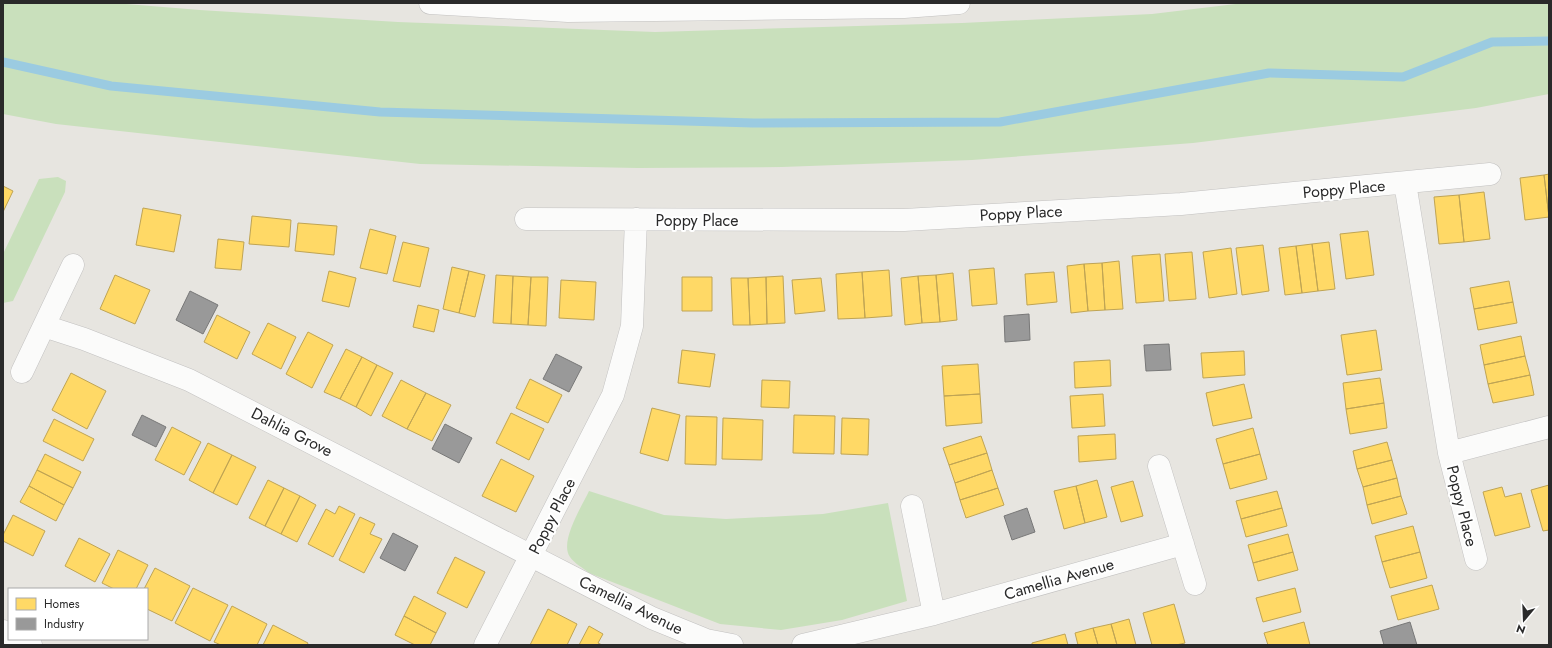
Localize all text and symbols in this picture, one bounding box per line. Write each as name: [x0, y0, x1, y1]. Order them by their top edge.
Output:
street label: Poppy Place: [1302, 174, 1386, 204]
street label: Poppy Place: [979, 199, 1063, 227]
street label: Poppy Place: [656, 209, 738, 232]
street label: Dahlia Grove: [247, 402, 337, 462]
street label: Poppy Place: [1441, 463, 1483, 549]
street label: Poppy Place: [523, 474, 581, 558]
street label: Camellia Avenue: [1001, 552, 1117, 606]
street label: Camellia Avenue: [575, 570, 687, 640]
legend: [8, 588, 148, 640]
text: Homes: [44, 595, 80, 613]
north arrow: [1504, 600, 1544, 640]
text: Industry: [44, 615, 85, 633]
text: N: [1514, 620, 1527, 638]

